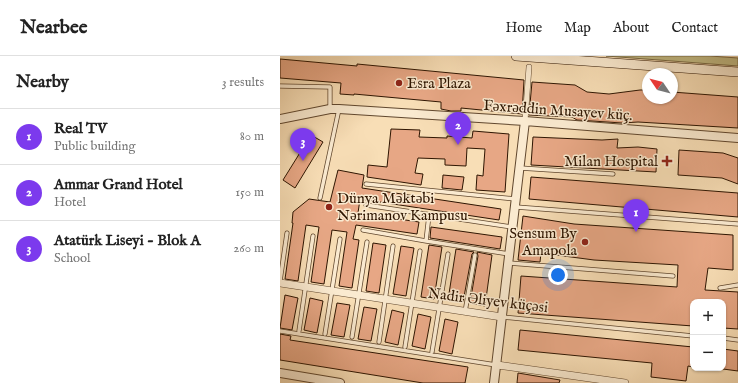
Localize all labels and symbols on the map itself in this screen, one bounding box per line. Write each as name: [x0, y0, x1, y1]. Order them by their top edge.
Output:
north arrow: [642, 68, 678, 104]
place label: Esra Plaza: [407, 74, 471, 93]
marker: Esra Plaza: [394, 78, 404, 88]
street label: Fəxrəddin Musayev küç.: [483, 96, 633, 125]
pin: 2: [445, 112, 471, 145]
pin: 3: [290, 128, 316, 161]
place label: Milan Hospital: [564, 152, 659, 171]
marker: Milan Hospital: [661, 155, 673, 167]
place label: Dünya Məktəbi Nərimanov Kampusu: [337, 189, 468, 225]
pin: 1: [623, 199, 649, 232]
marker: Dünya Məktəbi Nərimanov Kampusu: [324, 202, 334, 212]
place label: Sensum By Amapola: [509, 224, 578, 260]
marker: Sensum By Amapola: [580, 237, 590, 247]
your location: [548, 265, 568, 285]
street label: Nadir Əliyev küçəsi: [427, 284, 549, 317]

